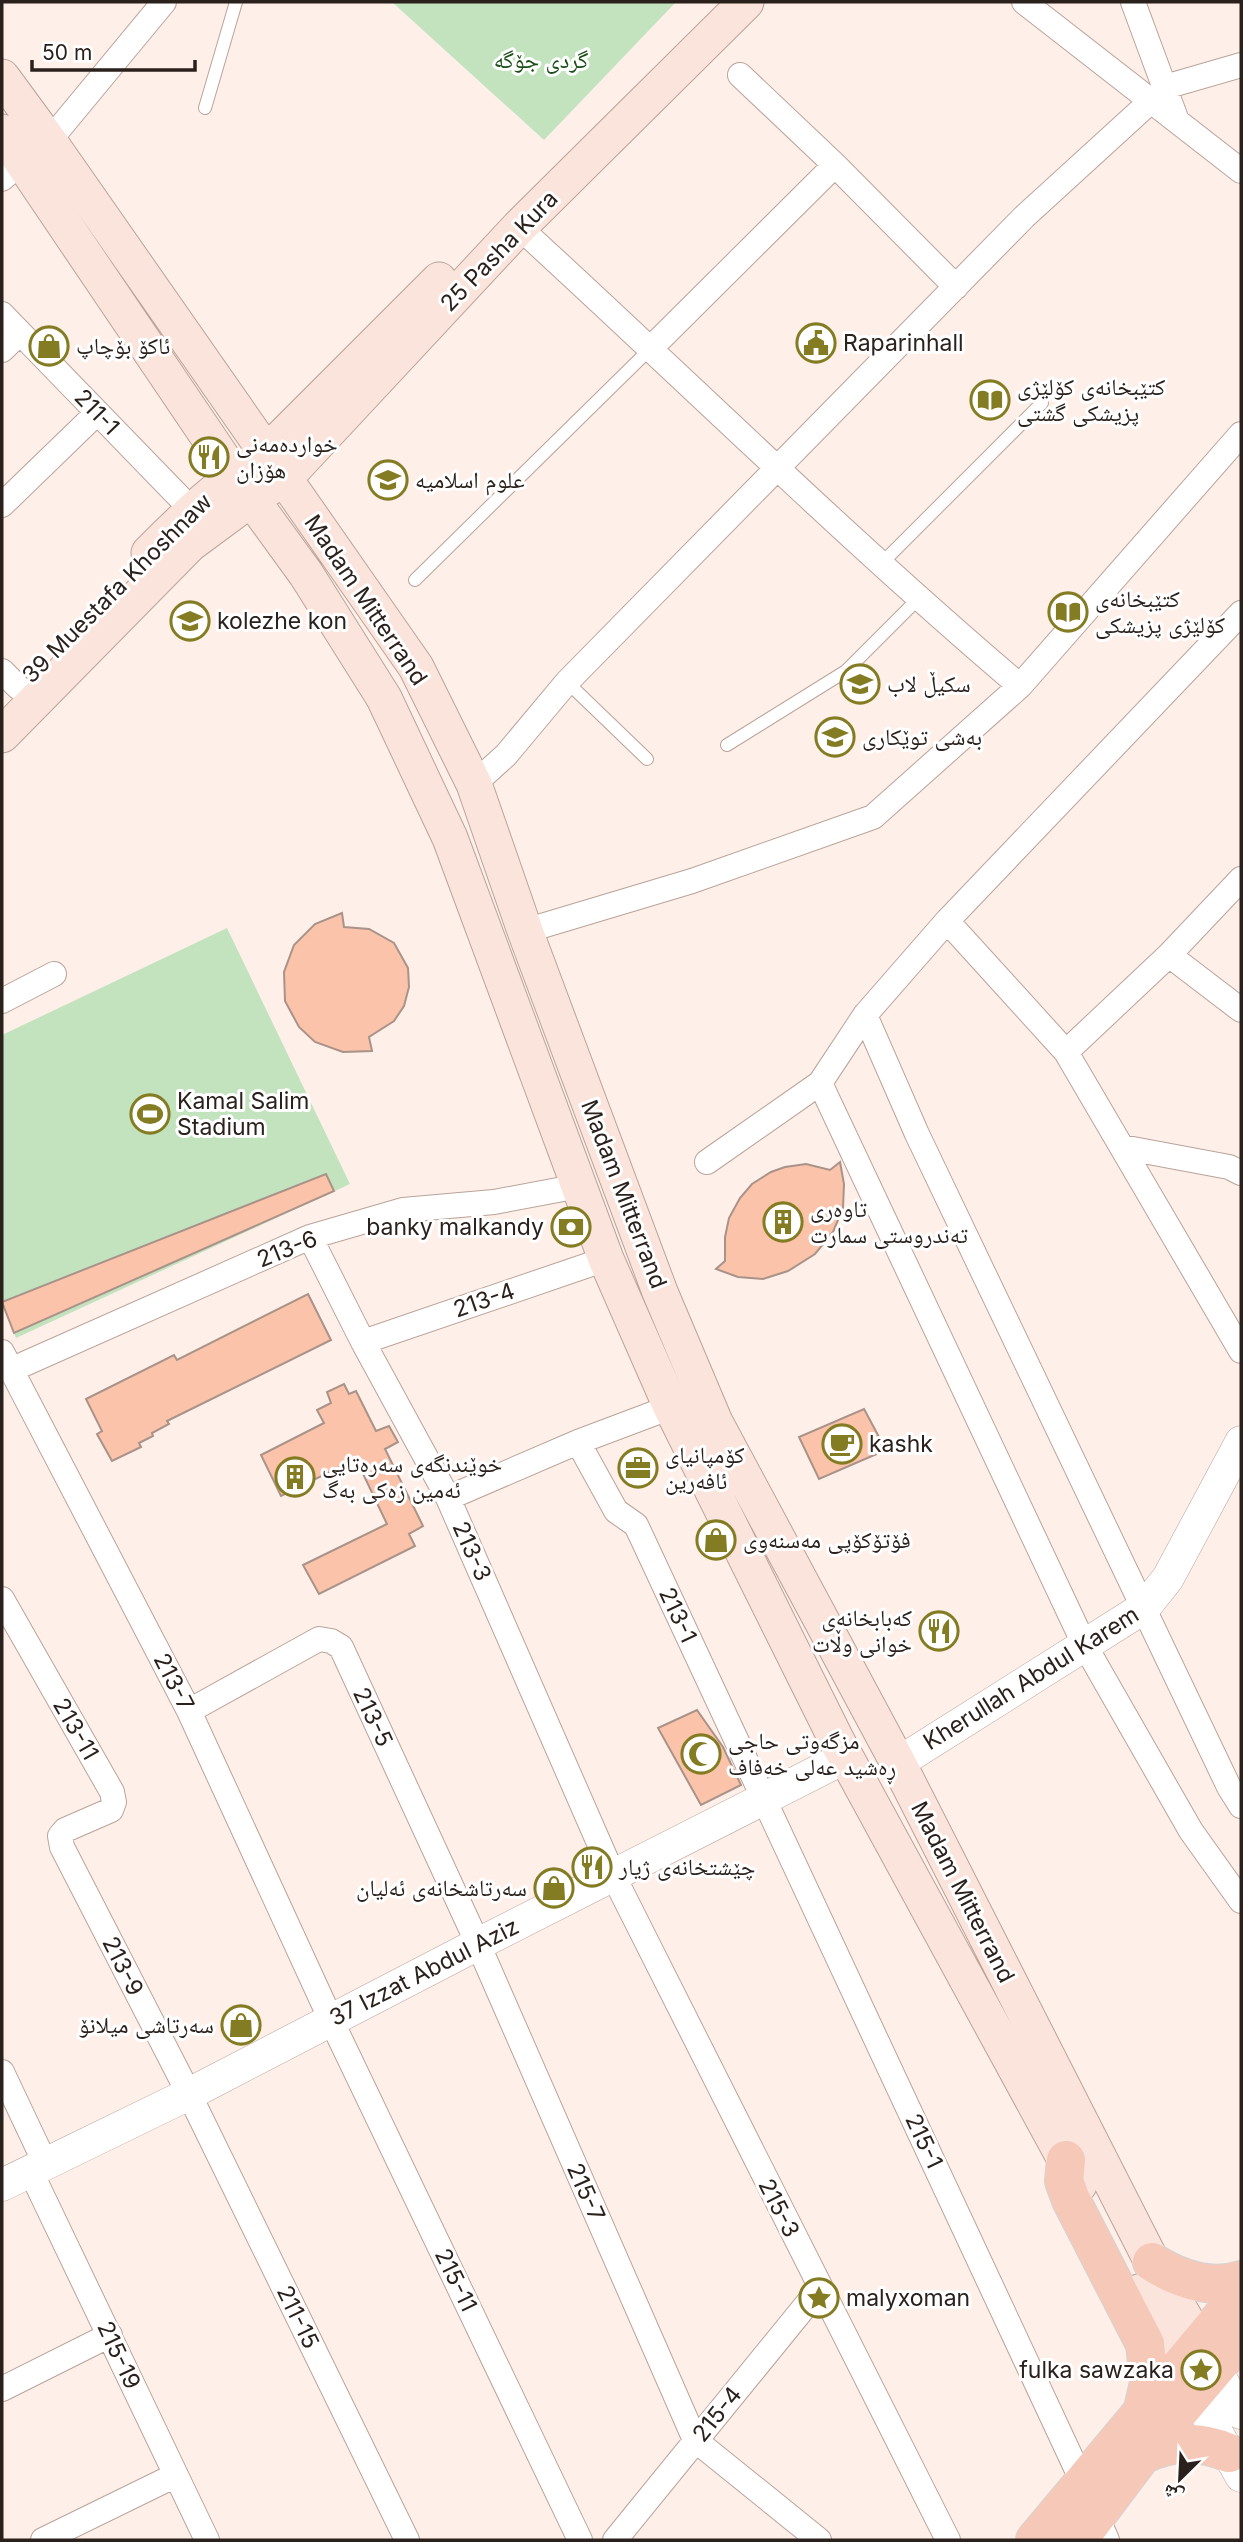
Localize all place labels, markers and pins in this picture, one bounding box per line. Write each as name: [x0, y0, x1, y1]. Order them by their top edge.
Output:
public building icon: Raparinhall: [795, 322, 837, 364]
shop icon: ئاکۆ بۆچاپ: [28, 325, 70, 367]
place label: Raparinhall: [843, 329, 964, 357]
place label: ئاکۆ بۆچاپ: [76, 332, 170, 360]
place label: کتێبخانەی کۆلێژی پزیشکی گشتی: [1017, 373, 1166, 427]
library icon: کتێبخانەی کۆلێژی پزیشکی گشتی: [969, 379, 1011, 421]
place label: خواردە‌مە‌نی ھۆزان: [236, 430, 338, 484]
restaurant icon: خواردە‌مە‌نی ھۆزان: [188, 436, 230, 478]
school or university icon: علوم اسلاميه: [367, 459, 409, 501]
place label: علوم اسلاميه: [415, 466, 525, 496]
place label: كتێبخانە‌ی كۆلێژی پزیشكی: [1095, 585, 1226, 639]
library icon: كتێبخانە‌ی كۆلێژی پزیشكی: [1047, 591, 1089, 633]
school or university icon: kolezhe kon: [169, 600, 211, 642]
place label: kolezhe kon: [217, 607, 347, 635]
school or university icon: سكیڵ لاب: [839, 663, 881, 705]
place label: سكیڵ لاب: [887, 670, 971, 698]
school or university icon: بە‌شی توێكاری: [814, 716, 856, 758]
place label: بە‌شی توێكاری: [862, 723, 982, 751]
place label: Kamal Salim Stadium: [177, 1087, 309, 1141]
sports icon: Kamal Salim Stadium: [129, 1093, 171, 1135]
place label: تاوەری تەندروستی سمارت: [810, 1195, 968, 1249]
building icon: تاوەری تەندروستی سمارت: [762, 1201, 804, 1243]
bank icon: banky malkandy: [550, 1206, 592, 1248]
place label: banky malkandy: [366, 1213, 544, 1241]
cafe icon: kashk: [821, 1423, 863, 1465]
place label: kashk: [869, 1430, 933, 1458]
place label: کۆمپانیای ئافەرین: [665, 1441, 745, 1495]
office icon: کۆمپانیای ئافەرین: [617, 1447, 659, 1489]
place label: خوێندنگەی سەرەتایی ئەمین زەکی بەگ: [322, 1450, 502, 1504]
building icon: خوێندنگەی سەرەتایی ئەمین زەکی بەگ: [274, 1456, 316, 1498]
shop icon: فۆتۆکۆپی مەسنەوی: [695, 1519, 737, 1561]
place label: فۆتۆکۆپی مەسنەوی: [743, 1526, 911, 1554]
place label: کەبابخانەی خوانی وڵات: [812, 1604, 912, 1658]
restaurant icon: کەبابخانەی خوانی وڵات: [918, 1610, 960, 1652]
place label: مزگەوتی حاجی ڕەشید عەلی خەفاف: [728, 1727, 896, 1785]
mosque icon: مزگەوتی حاجی ڕەشید عەلی خەفاف: [680, 1733, 722, 1775]
restaurant icon: چێشتخانەی ژیار: [571, 1846, 613, 1888]
place label: چێشتخانەی ژیار: [618, 1853, 755, 1881]
shop icon: سەرتاشخانەی ئەلیان: [533, 1867, 575, 1909]
place label: سەرتاشخانەی ئەلیان: [356, 1874, 527, 1902]
shop icon: سەرتاشی میلانۆ: [220, 2004, 262, 2046]
place label: سەرتاشی میلانۆ: [79, 2011, 214, 2039]
place icon: malyxoman: [798, 2277, 840, 2319]
place label: malyxoman: [846, 2284, 970, 2312]
place icon: fulka sawzaka: [1180, 2349, 1222, 2391]
place label: fulka sawzaka: [1019, 2356, 1174, 2384]

